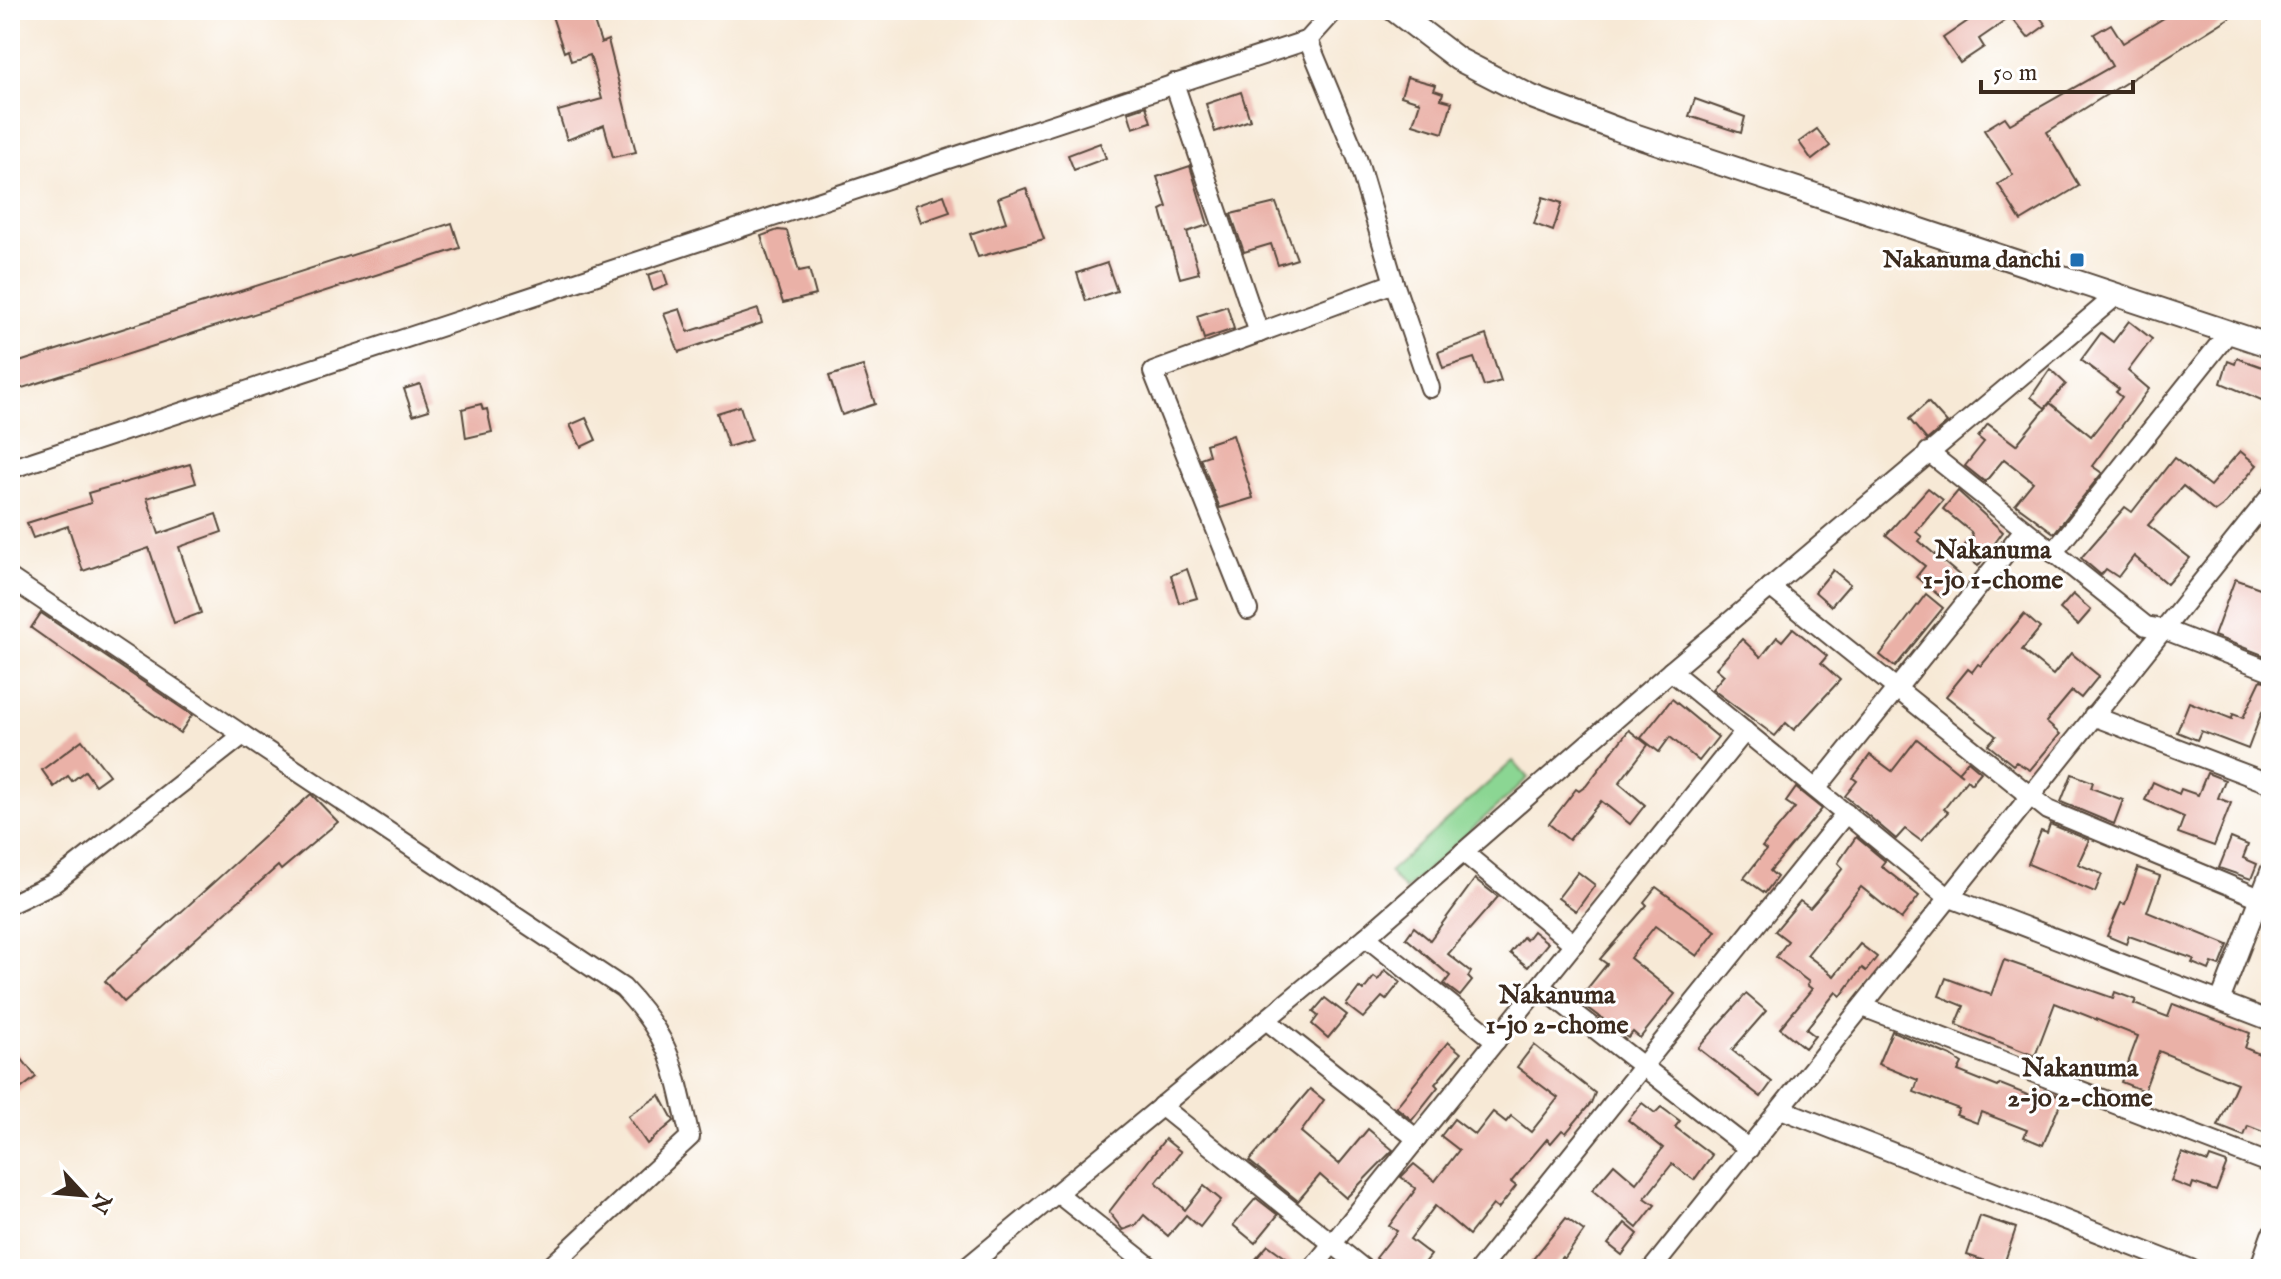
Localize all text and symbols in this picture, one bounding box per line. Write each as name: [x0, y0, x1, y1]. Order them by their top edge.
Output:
scale bar: [1981, 44, 2133, 94]
text: 50 m: [1993, 58, 2037, 89]
place label: Nakanuma danchi: [1882, 245, 2062, 276]
marker: Nakanuma danchi: [2068, 251, 2086, 269]
district label: Nakanuma 1-jo 1-chome: [1923, 534, 2063, 597]
district label: Nakanuma 1-jo 2-chome: [1486, 979, 1628, 1042]
district label: Nakanuma 2-jo 2-chome: [2007, 1052, 2153, 1115]
north arrow: [44, 1155, 124, 1235]
text: N: [83, 1187, 117, 1218]

